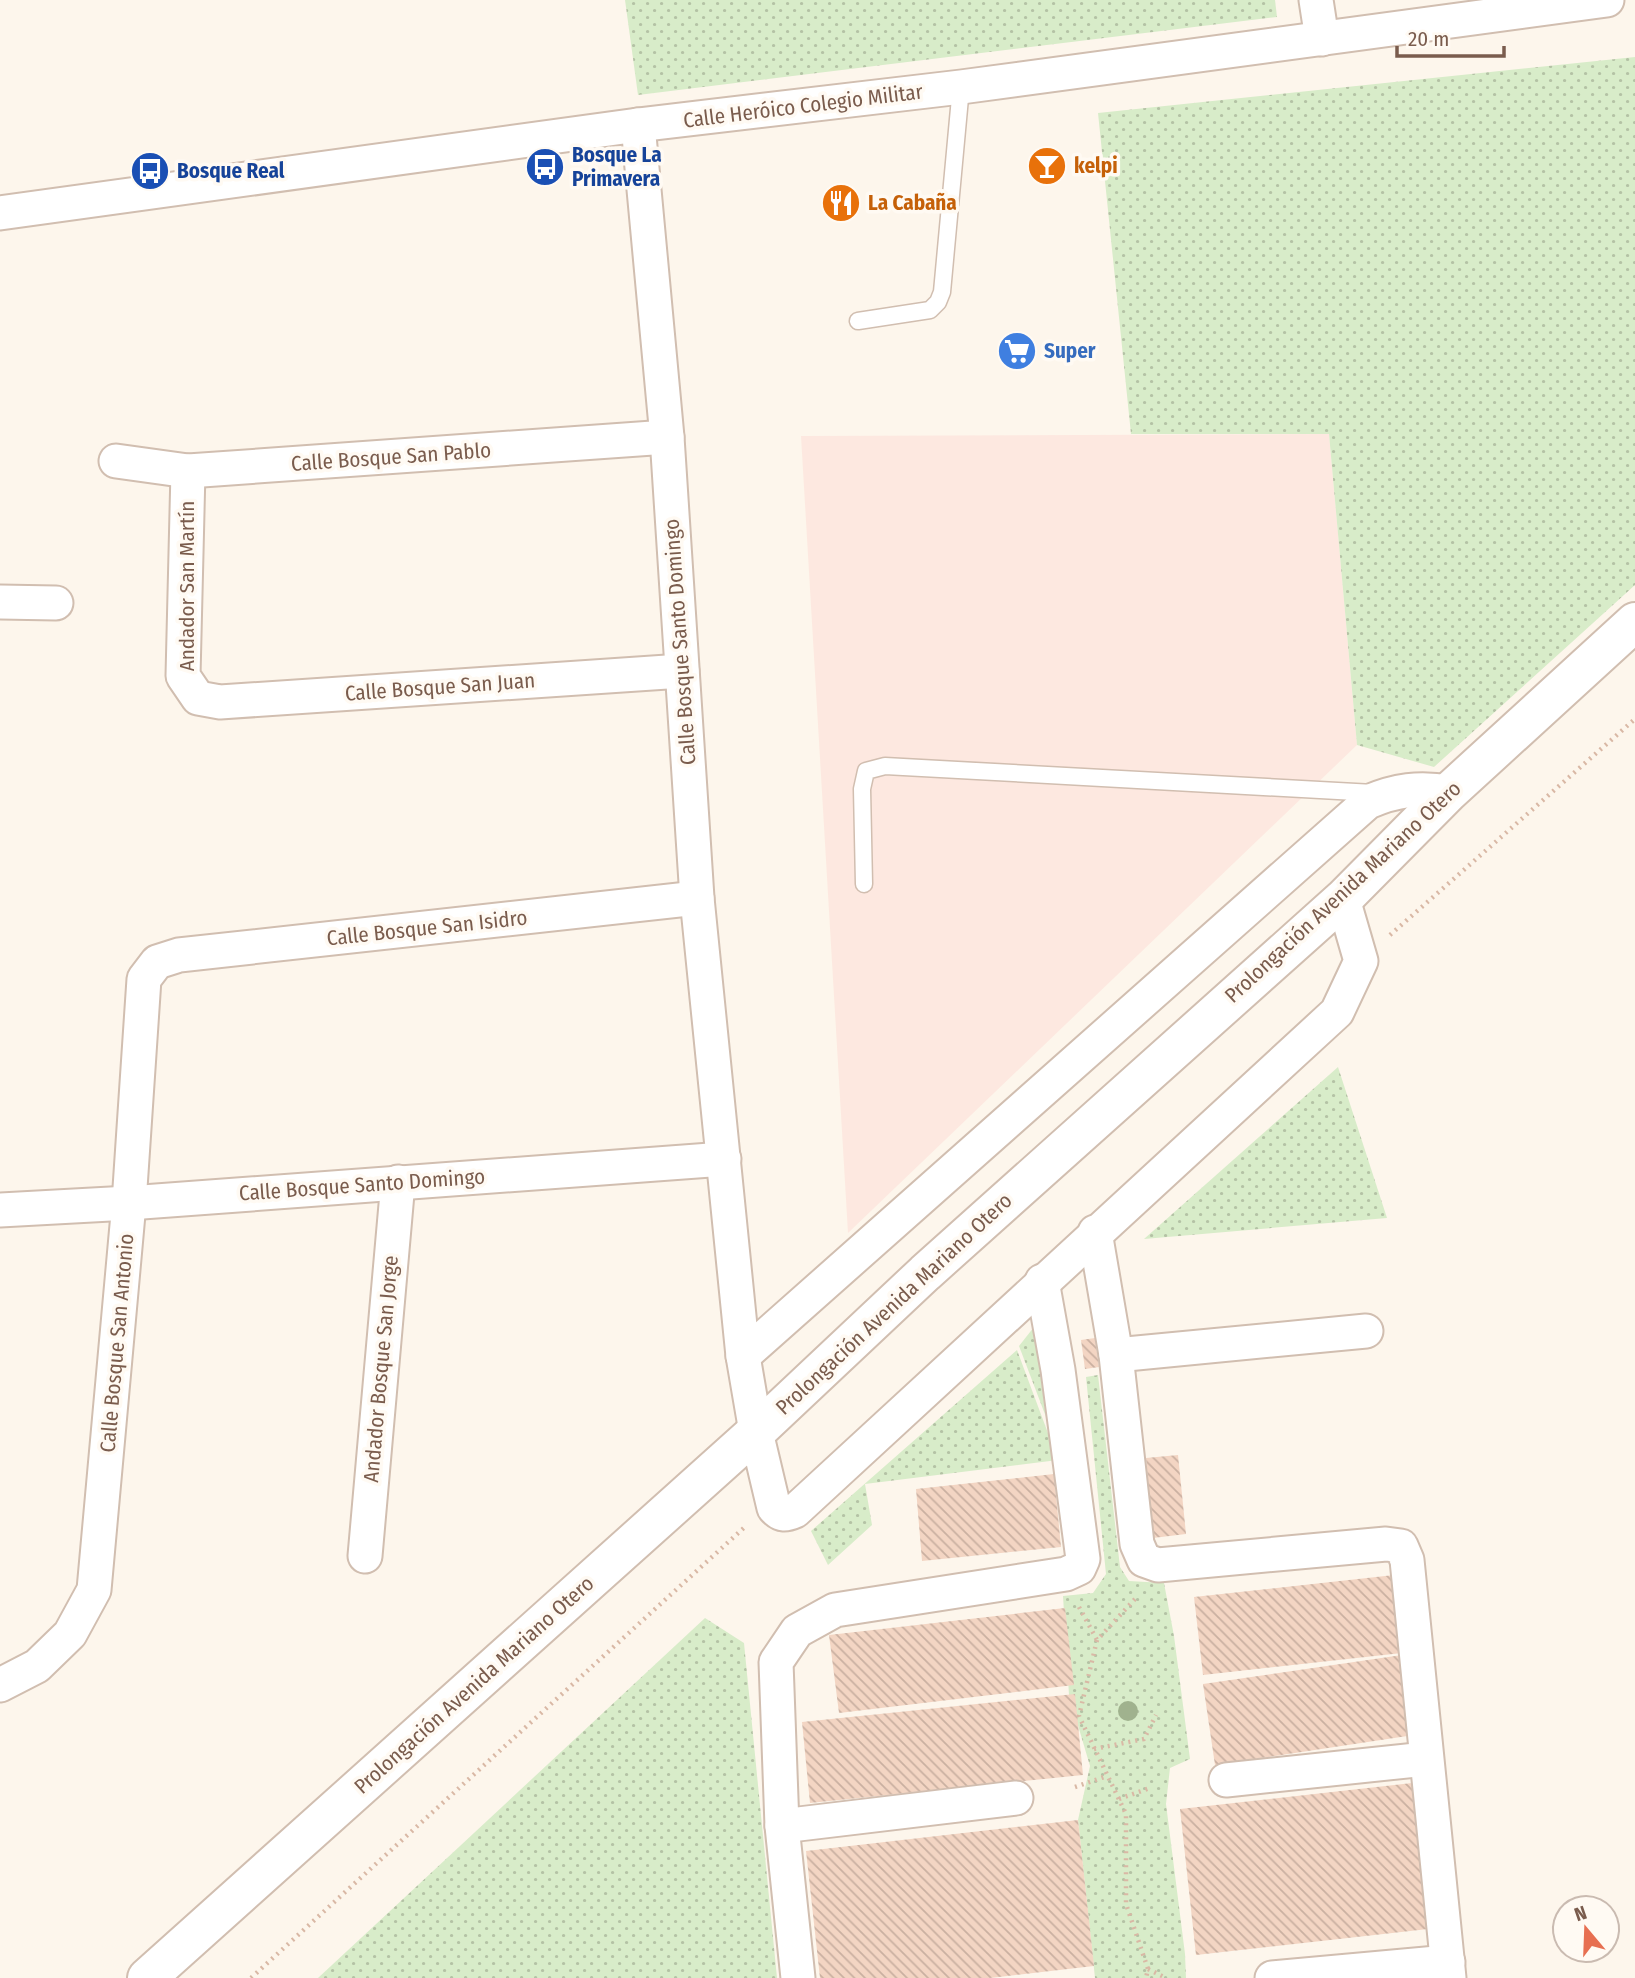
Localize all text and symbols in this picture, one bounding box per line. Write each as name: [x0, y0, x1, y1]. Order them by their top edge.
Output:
scale bar: [1397, 14, 1504, 58]
text: 20 m: [1408, 26, 1449, 52]
street label: Calle Heróico Colegio Militar: [682, 78, 925, 134]
place label: Bosque La Primavera: [572, 142, 662, 192]
bar icon: kelpi: [1026, 145, 1068, 187]
bus stop icon: Bosque La Primavera: [524, 146, 566, 188]
bus stop icon: Bosque Real: [129, 150, 171, 192]
place label: kelpi: [1074, 153, 1118, 179]
place label: Bosque Real: [177, 158, 285, 184]
restaurant icon: La Cabaña: [820, 182, 862, 224]
place label: La Cabaña: [868, 190, 957, 216]
supermarket icon: Super: [996, 330, 1038, 372]
place label: Super: [1044, 338, 1096, 364]
street label: Calle Bosque San Pablo: [290, 437, 492, 477]
street label: Andador San Martín: [174, 501, 200, 671]
street label: Calle Bosque Santo Domingo: [658, 518, 702, 766]
street label: Calle Bosque San Juan: [344, 667, 536, 707]
street label: Prolongación Avenida Mariano Otero: [1219, 776, 1467, 1008]
street label: Calle Bosque San Isidro: [325, 905, 529, 951]
street label: Calle Bosque Santo Domingo: [238, 1163, 486, 1207]
street label: Prolongación Avenida Mariano Otero: [770, 1188, 1018, 1420]
street label: Calle Bosque San Antonio: [94, 1232, 140, 1454]
street label: Andador Bosque San Jorge: [358, 1254, 404, 1484]
street label: Prolongación Avenida Mariano Otero: [349, 1570, 599, 1800]
north arrow: [1551, 1894, 1621, 1964]
text: N: [1571, 1901, 1590, 1926]

